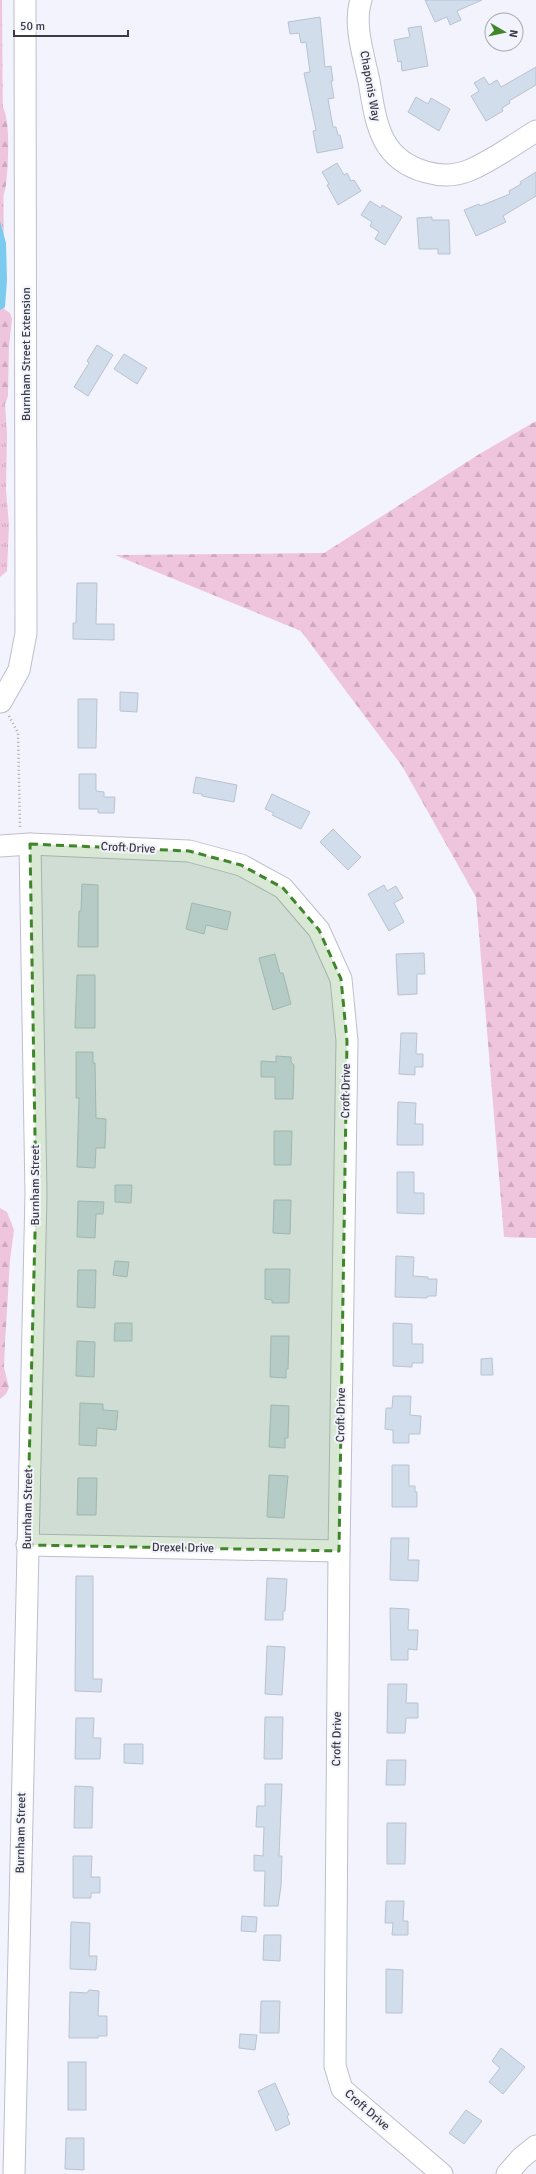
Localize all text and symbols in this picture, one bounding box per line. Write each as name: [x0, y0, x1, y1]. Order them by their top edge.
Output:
scale bar: [14, 12, 128, 38]
north arrow: [484, 12, 524, 52]
text: 50 m: [20, 19, 45, 34]
text: N: [506, 29, 520, 38]
street label: Chaponis Way: [356, 50, 384, 123]
street label: Burnham Street Extension: [19, 287, 34, 421]
street label: Croft Drive: [100, 839, 156, 857]
street label: Croft Drive: [338, 1063, 354, 1119]
street label: Burnham Street: [28, 1145, 43, 1225]
street label: Croft Drive: [333, 1387, 349, 1443]
street label: Burnham Street: [20, 1468, 36, 1550]
street label: Drexel Drive: [152, 1540, 214, 1556]
street label: Croft Drive: [329, 1711, 345, 1767]
street label: Burnham Street: [13, 1792, 29, 1874]
street label: Croft Drive: [341, 2086, 393, 2134]

